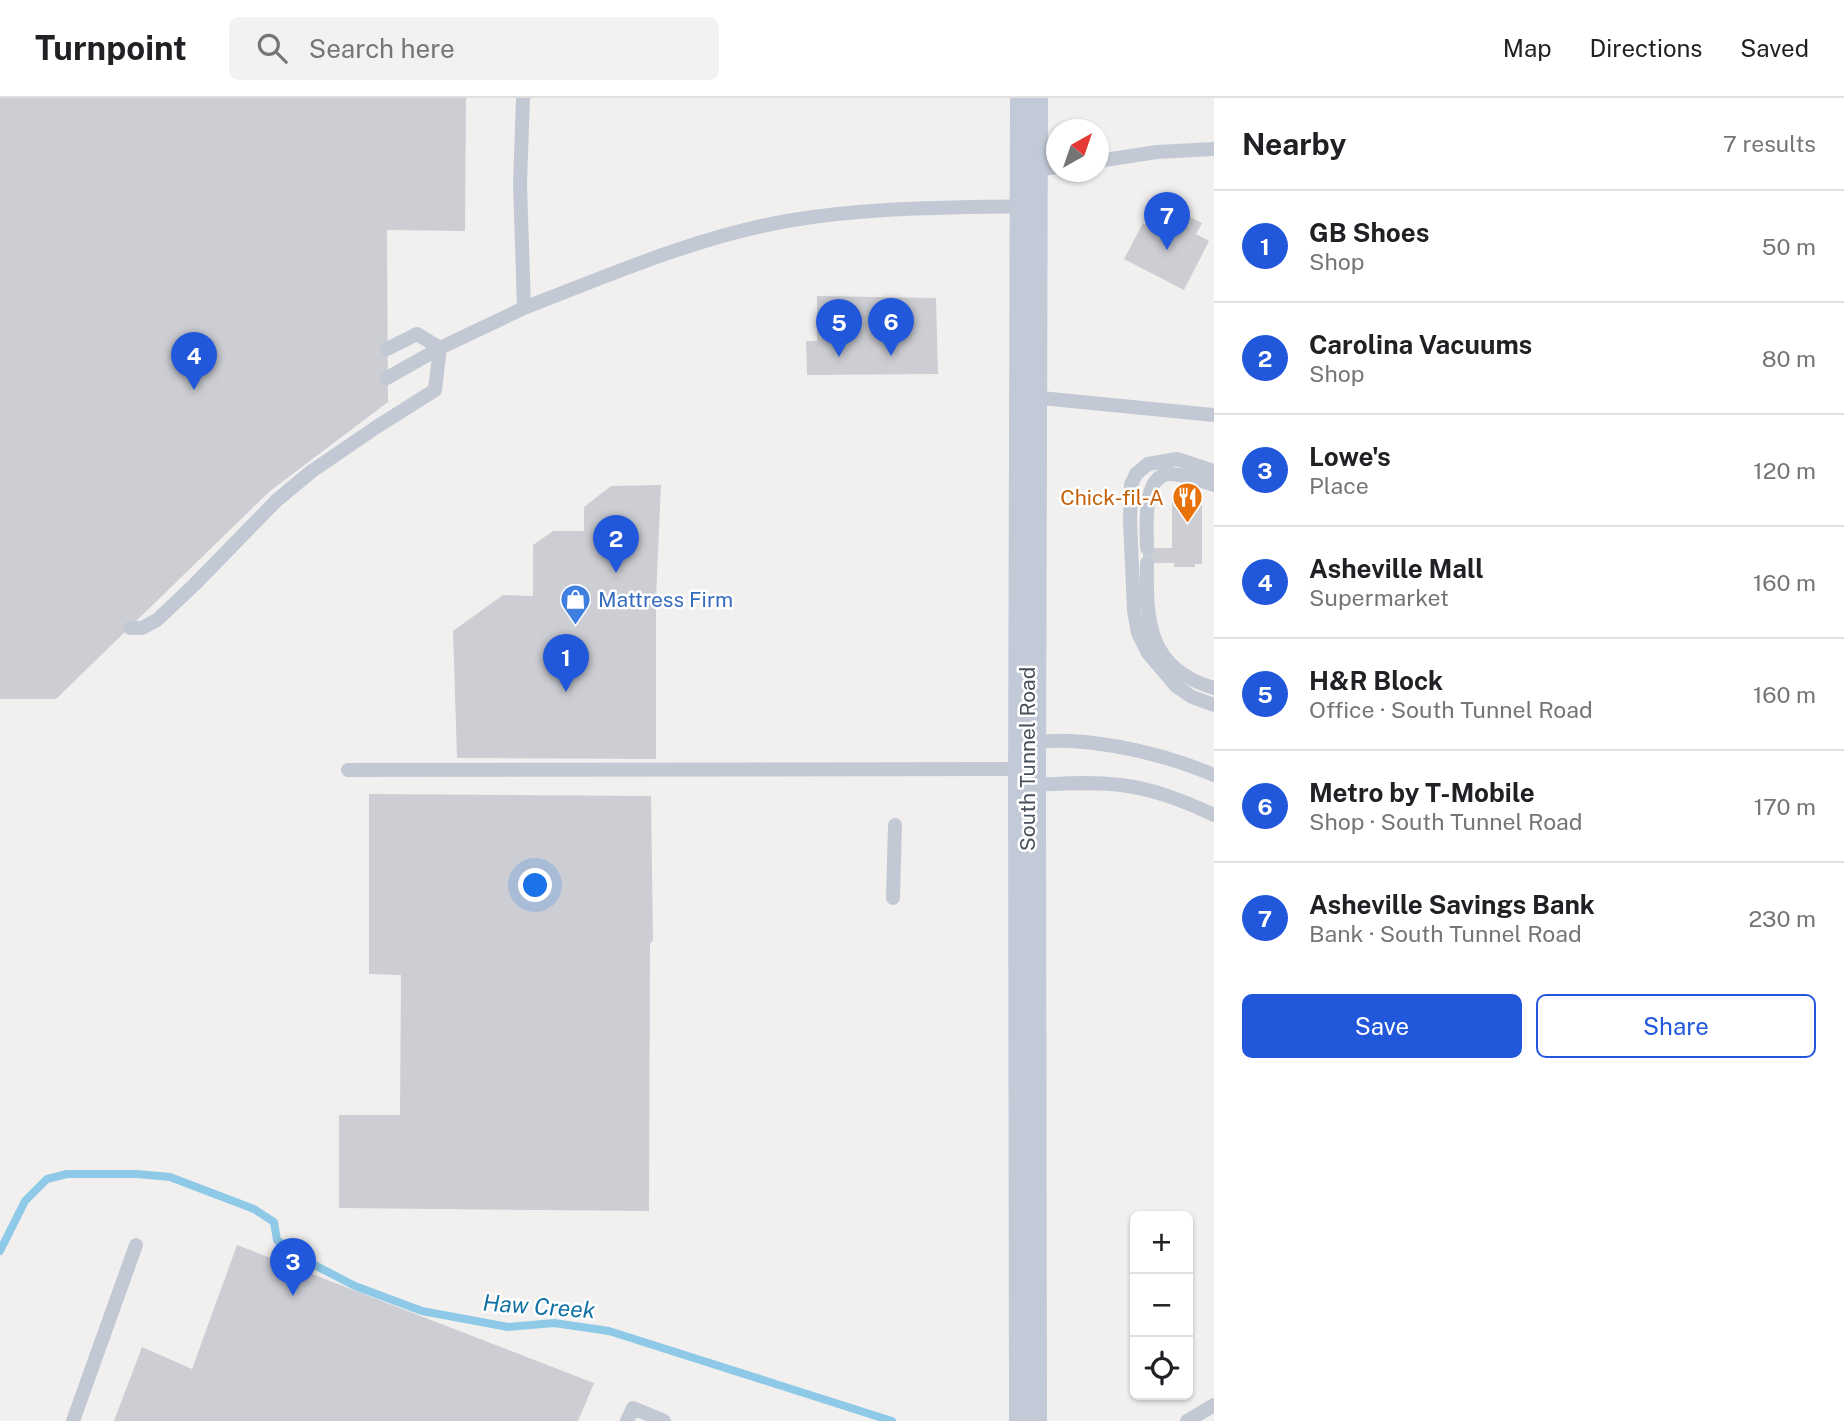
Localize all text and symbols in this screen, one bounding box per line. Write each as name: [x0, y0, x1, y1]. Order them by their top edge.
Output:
search box: [229, 17, 719, 80]
text: Turnpoint: [35, 29, 187, 67]
icon: search: [253, 29, 291, 67]
text: Search here: [309, 33, 455, 64]
text: Map: [1503, 34, 1552, 62]
text: Directions: [1590, 34, 1702, 62]
text: Saved: [1740, 34, 1809, 62]
north arrow: [1046, 119, 1109, 182]
text: Nearby: [1242, 126, 1346, 162]
text: 7 results: [1723, 130, 1816, 157]
pin: 7: [1144, 192, 1190, 250]
text: GB Shoes: [1309, 217, 1429, 248]
text: 1: [1260, 233, 1270, 260]
text: 50 m: [1762, 233, 1816, 260]
text: Shop: [1309, 248, 1364, 275]
pin: 6: [868, 298, 914, 356]
pin: 5: [816, 299, 862, 357]
text: Carolina Vacuums: [1309, 329, 1532, 360]
pin: 4: [171, 332, 217, 390]
text: 2: [1258, 345, 1272, 372]
text: 80 m: [1762, 345, 1816, 372]
text: Shop: [1309, 360, 1364, 387]
text: Lowe's: [1309, 441, 1391, 472]
text: 3: [1257, 457, 1273, 484]
text: 120 m: [1753, 457, 1816, 484]
text: Place: [1309, 472, 1369, 499]
restaurant icon: Chick-fil-A: [1170, 480, 1204, 524]
place label: Chick-fil-A: [1060, 485, 1164, 510]
pin: 2: [593, 515, 639, 573]
text: Asheville Mall: [1309, 553, 1484, 584]
text: 4: [1257, 569, 1273, 596]
text: 160 m: [1753, 569, 1816, 596]
shop icon: Mattress Firm: [558, 582, 592, 626]
text: Supermarket: [1309, 584, 1449, 611]
place label: Mattress Firm: [598, 587, 733, 612]
pin: 1: [543, 634, 589, 692]
text: H&R Block: [1309, 665, 1443, 696]
street label: South Tunnel Road: [1015, 667, 1040, 851]
text: 5: [1257, 681, 1273, 708]
text: 160 m: [1753, 681, 1816, 708]
text: Office · South Tunnel Road: [1309, 696, 1593, 723]
text: Metro by T-Mobile: [1309, 777, 1535, 808]
text: 6: [1257, 793, 1273, 820]
text: 170 m: [1754, 793, 1816, 820]
text: Shop · South Tunnel Road: [1309, 808, 1583, 835]
your location: [518, 868, 552, 902]
text: Asheville Savings Bank: [1309, 889, 1595, 920]
text: 7: [1258, 905, 1272, 932]
text: 230 m: [1748, 905, 1816, 932]
text: Bank · South Tunnel Road: [1309, 920, 1582, 947]
button: Save: [1242, 994, 1522, 1058]
button: Share: [1536, 994, 1816, 1058]
map controls: [1130, 1211, 1193, 1400]
button: +: [1130, 1211, 1193, 1274]
pin: 3: [270, 1238, 316, 1296]
button: −: [1130, 1274, 1193, 1337]
water label: Haw Creek: [482, 1289, 597, 1323]
button: locate: [1130, 1337, 1193, 1400]

